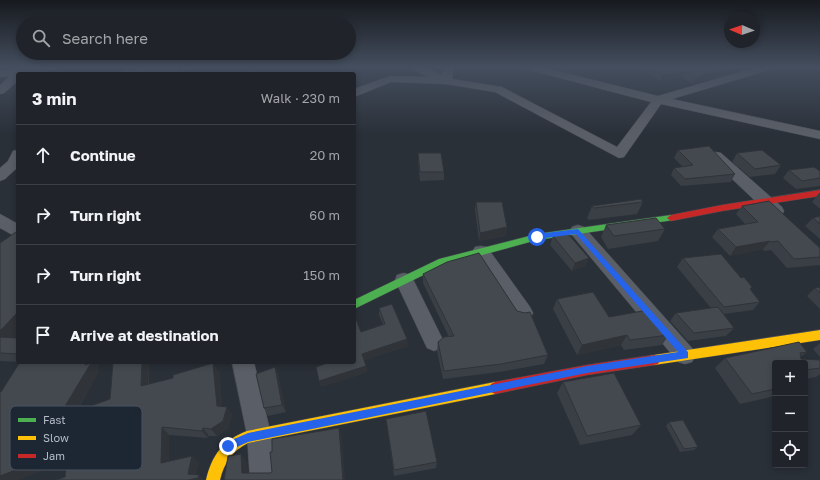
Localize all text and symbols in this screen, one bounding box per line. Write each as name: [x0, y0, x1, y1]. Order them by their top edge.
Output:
north arrow: [724, 12, 760, 48]
search box: [16, 16, 356, 60]
icon: search: [30, 27, 52, 49]
text: Search here: [62, 29, 148, 47]
text: 3 min: [32, 88, 76, 109]
text: Walk · 230 m: [261, 90, 340, 106]
icon: ahead: [32, 144, 54, 166]
text: Continue: [70, 146, 136, 164]
text: 20 m: [310, 147, 340, 163]
icon: right: [32, 204, 54, 226]
text: Turn right: [70, 206, 141, 224]
text: 60 m: [309, 207, 340, 223]
route start: [528, 228, 546, 246]
icon: right: [32, 264, 54, 286]
text: Turn right: [70, 266, 141, 284]
text: 150 m: [303, 267, 340, 283]
icon: arrive: [32, 324, 54, 346]
text: Arrive at destination: [70, 326, 219, 344]
map controls: [772, 360, 808, 468]
button: +: [772, 360, 808, 396]
button: −: [772, 396, 808, 432]
legend: [10, 406, 142, 470]
text: Fast: [43, 413, 66, 426]
text: Slow: [43, 431, 69, 444]
button: locate: [772, 432, 808, 468]
route end: [219, 437, 237, 455]
text: Jam: [43, 449, 65, 462]

